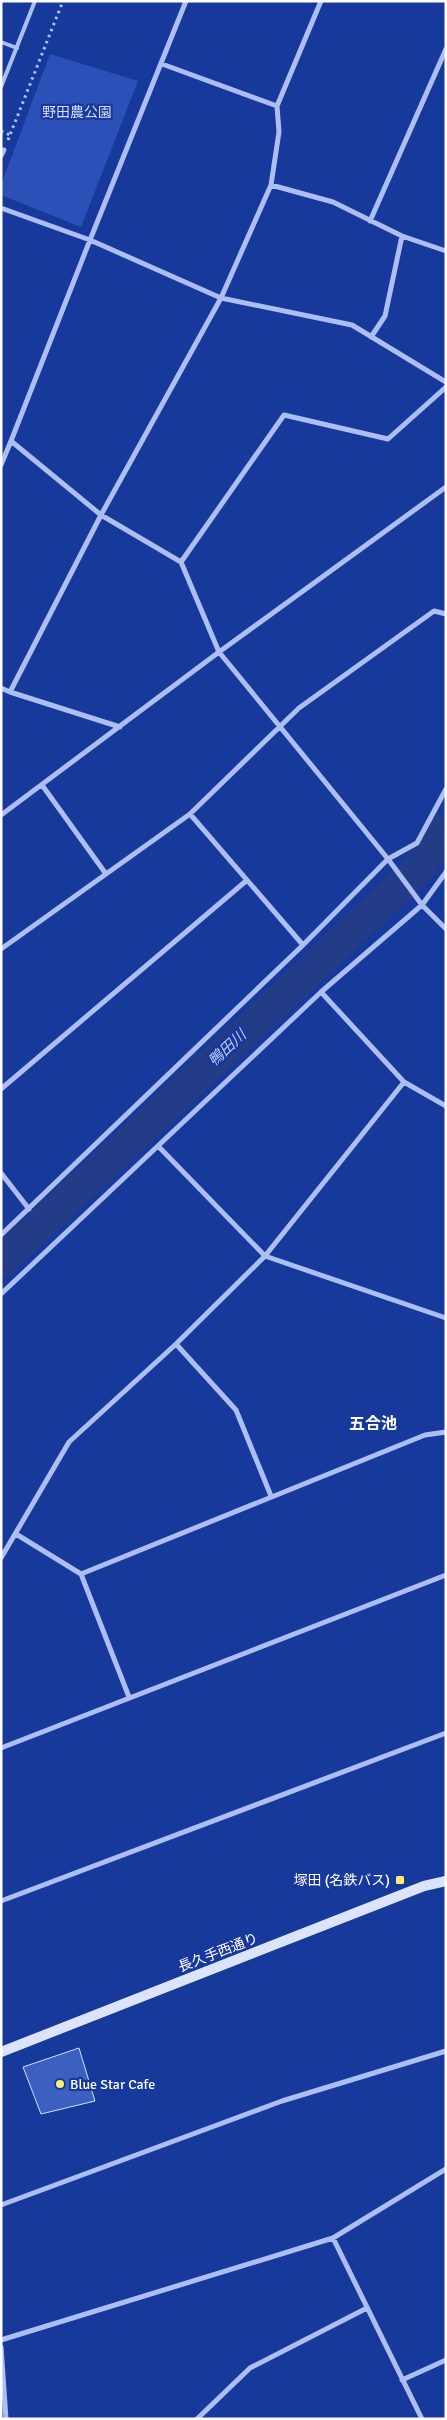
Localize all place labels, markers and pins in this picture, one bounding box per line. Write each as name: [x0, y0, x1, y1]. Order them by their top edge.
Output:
place label: 塚田 (名鉄バス): [294, 1872, 390, 1889]
marker: 塚田 (名鉄バス): [394, 1874, 406, 1886]
place label: Blue Star Cafe: [70, 2076, 155, 2093]
marker: Blue Star Cafe: [54, 2078, 66, 2090]

